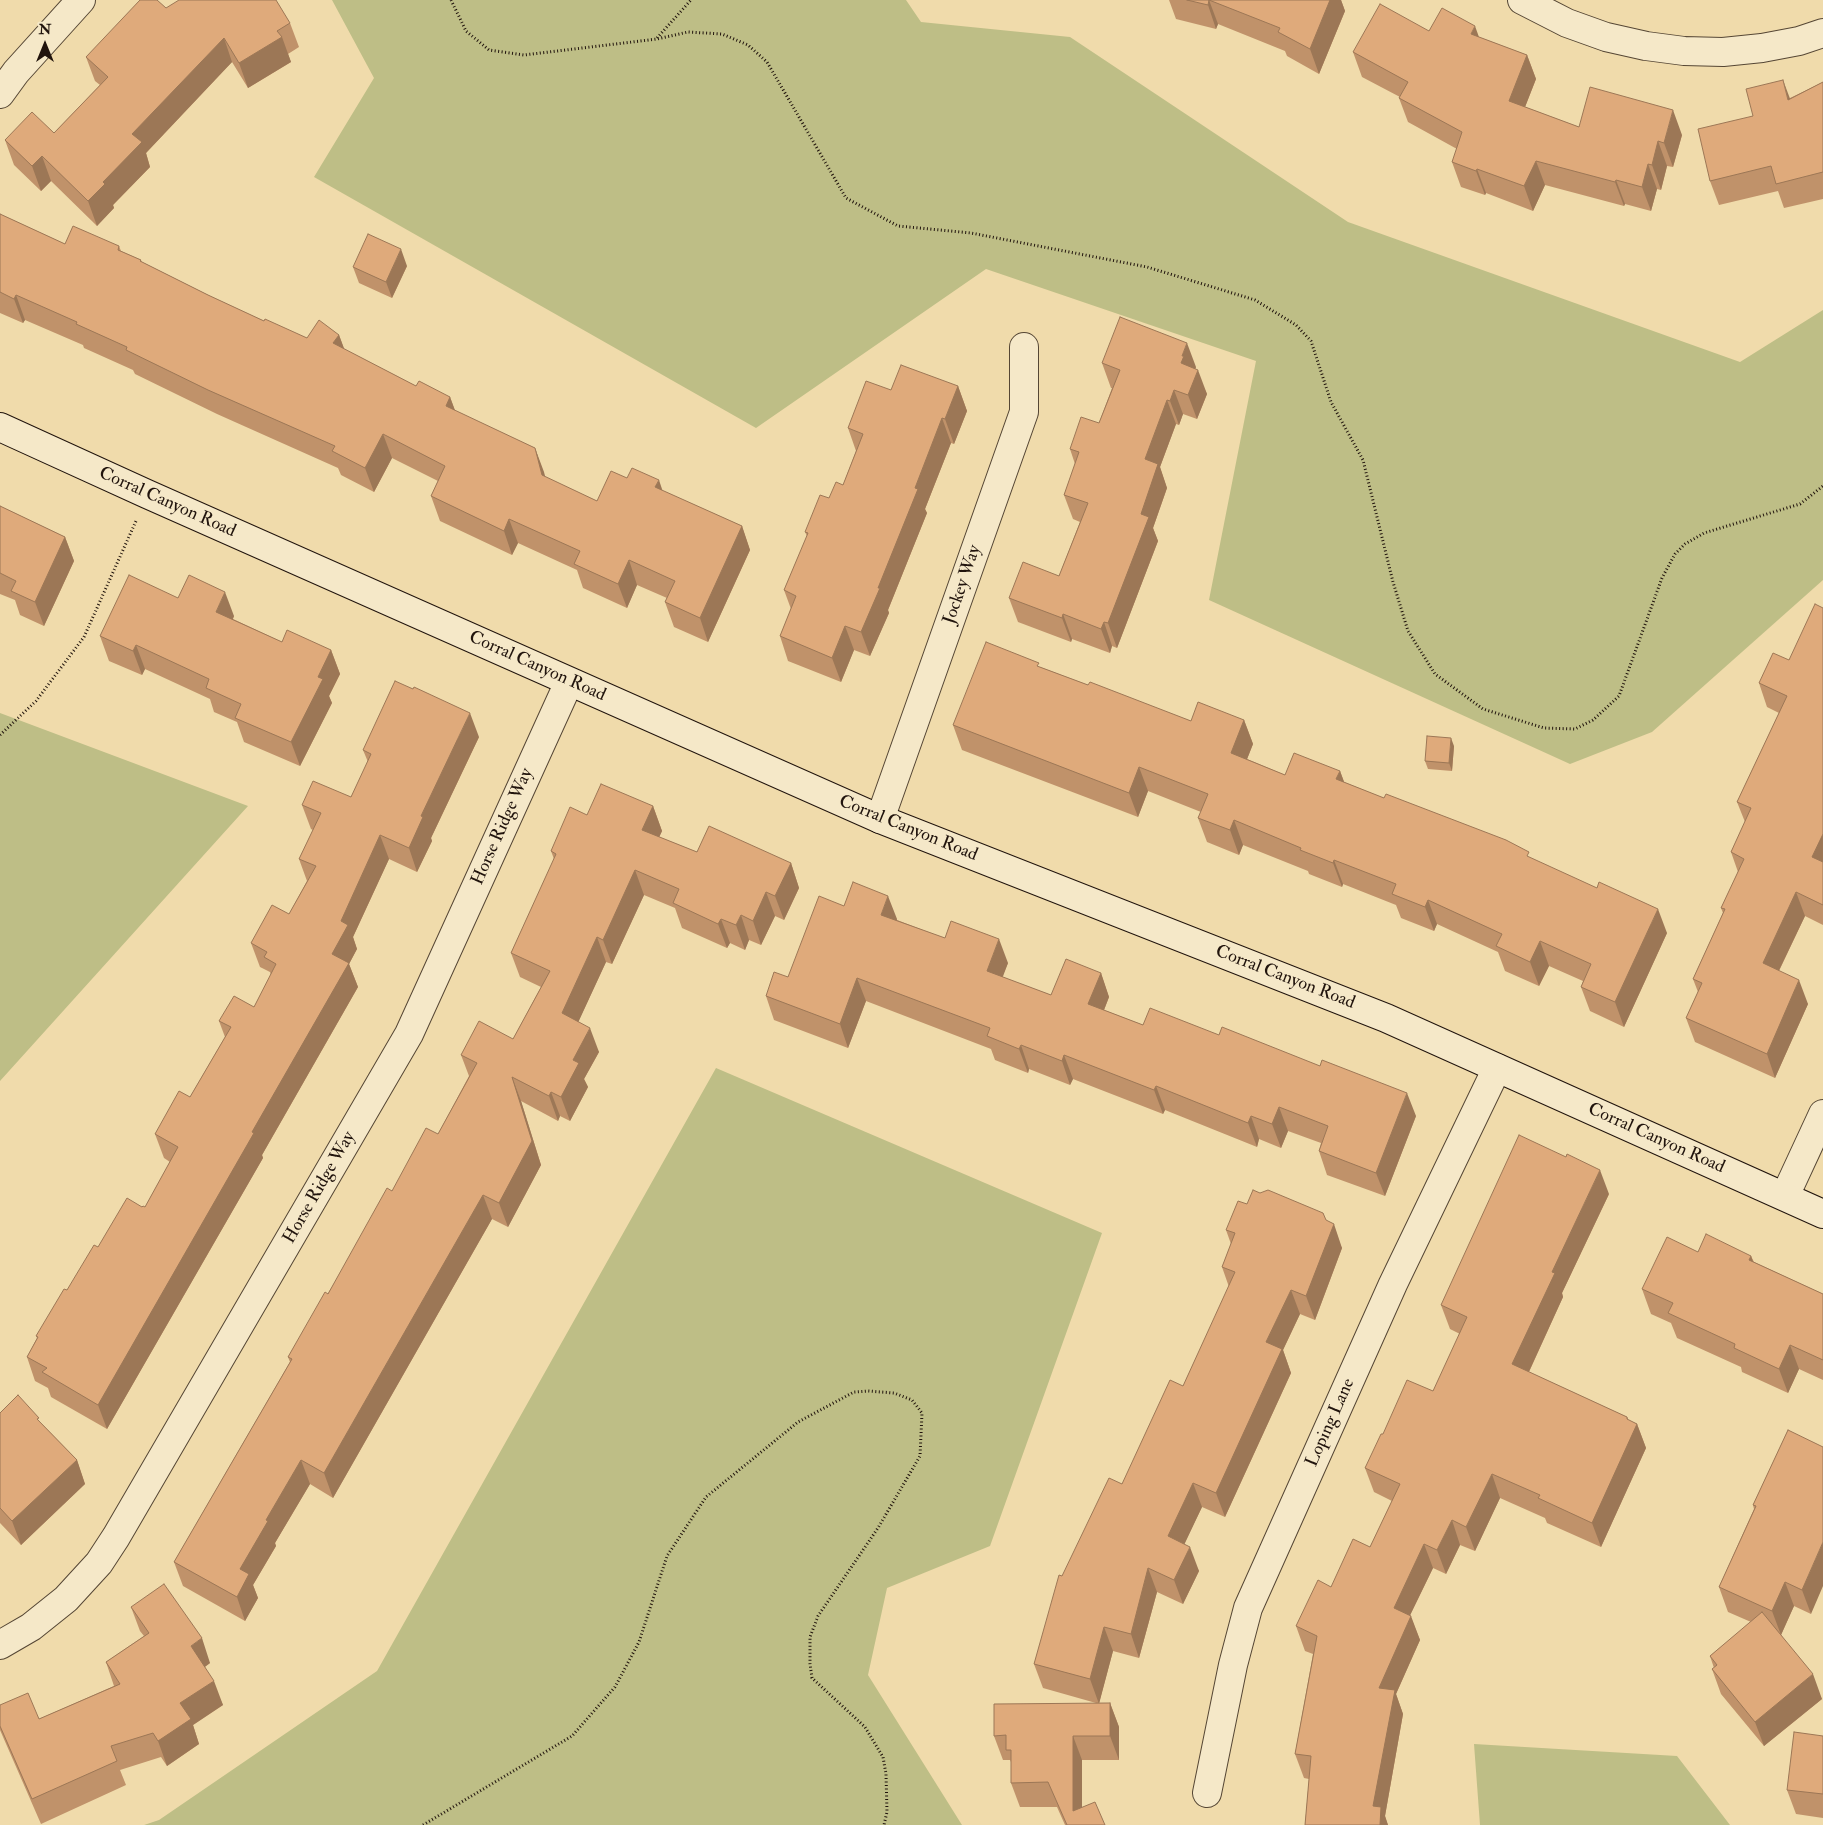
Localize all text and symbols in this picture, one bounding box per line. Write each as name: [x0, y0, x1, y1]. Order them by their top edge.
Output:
north arrow: [20, 20, 70, 70]
text: N: [39, 21, 51, 38]
street label: Corral Canyon Road: [95, 463, 239, 543]
street label: Jockey Way: [939, 543, 987, 627]
street label: Corral Canyon Road: [465, 627, 609, 707]
street label: Horse Ridge Way: [468, 765, 538, 889]
street label: Corral Canyon Road: [835, 791, 981, 867]
street label: Corral Canyon Road: [1212, 941, 1358, 1015]
street label: Corral Canyon Road: [1584, 1099, 1728, 1179]
street label: Horse Ridge Way: [279, 1128, 361, 1248]
street label: Loping Lane: [1302, 1375, 1360, 1471]

